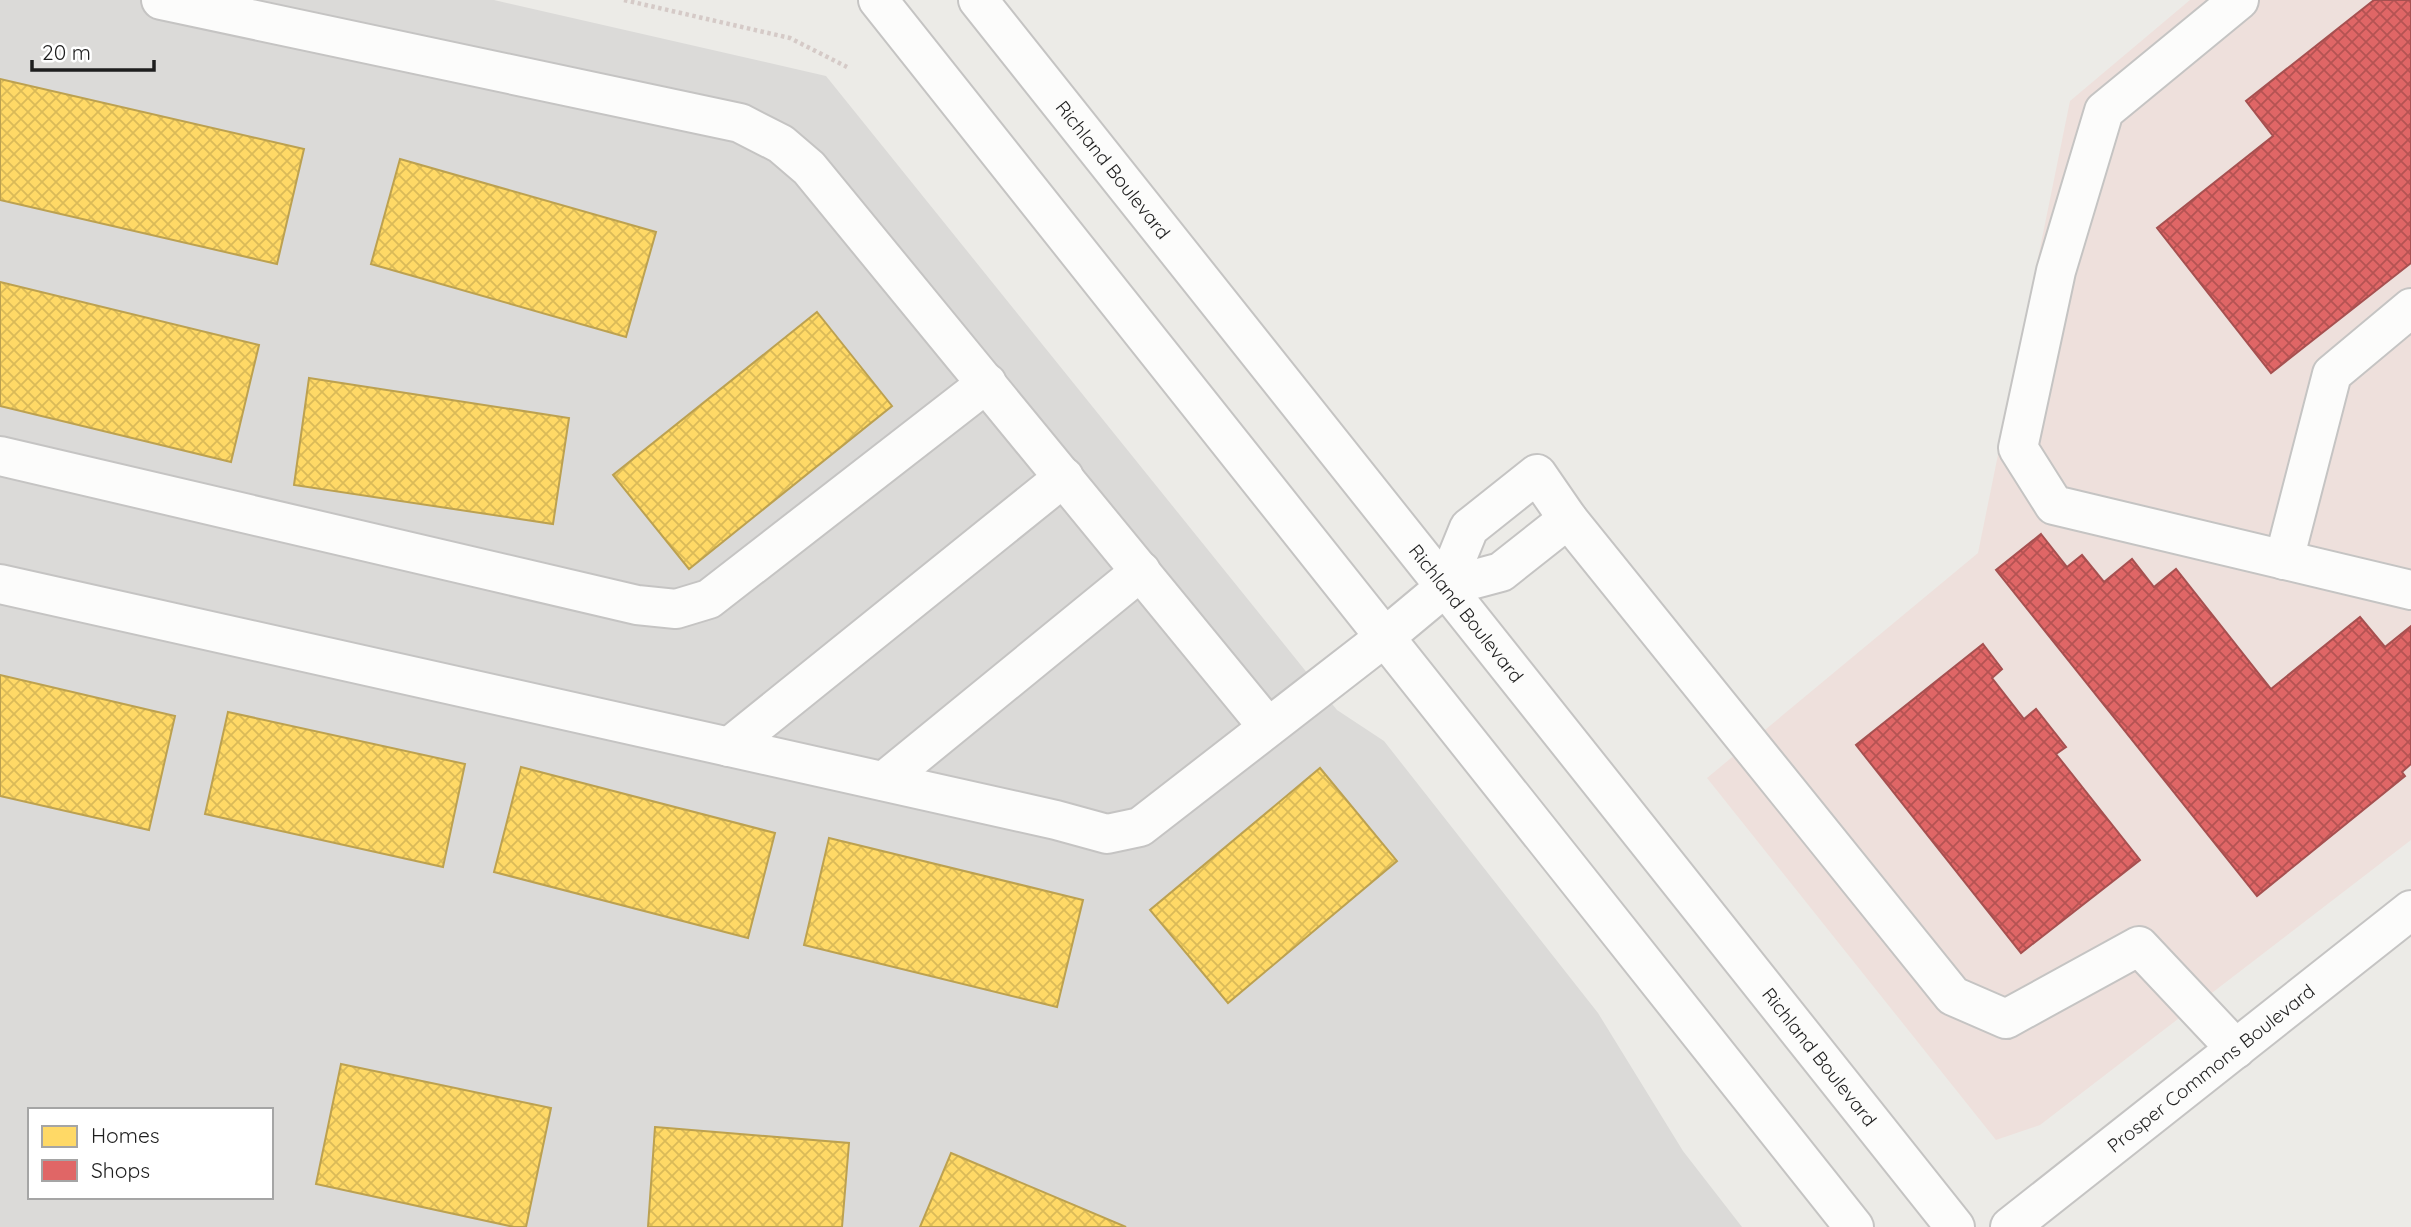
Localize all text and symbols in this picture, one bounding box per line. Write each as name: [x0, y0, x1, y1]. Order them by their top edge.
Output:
scale bar: [32, 28, 154, 72]
text: 20 m: [42, 39, 91, 65]
street label: Richland Boulevard: [1051, 96, 1176, 244]
street label: Richland Boulevard: [1404, 539, 1529, 687]
street label: Prosper Commons Boulevard: [2102, 979, 2319, 1158]
street label: Richland Boulevard: [1757, 983, 1882, 1131]
legend: [28, 1108, 273, 1199]
text: Homes: [91, 1122, 160, 1148]
text: Shops: [91, 1157, 150, 1183]

